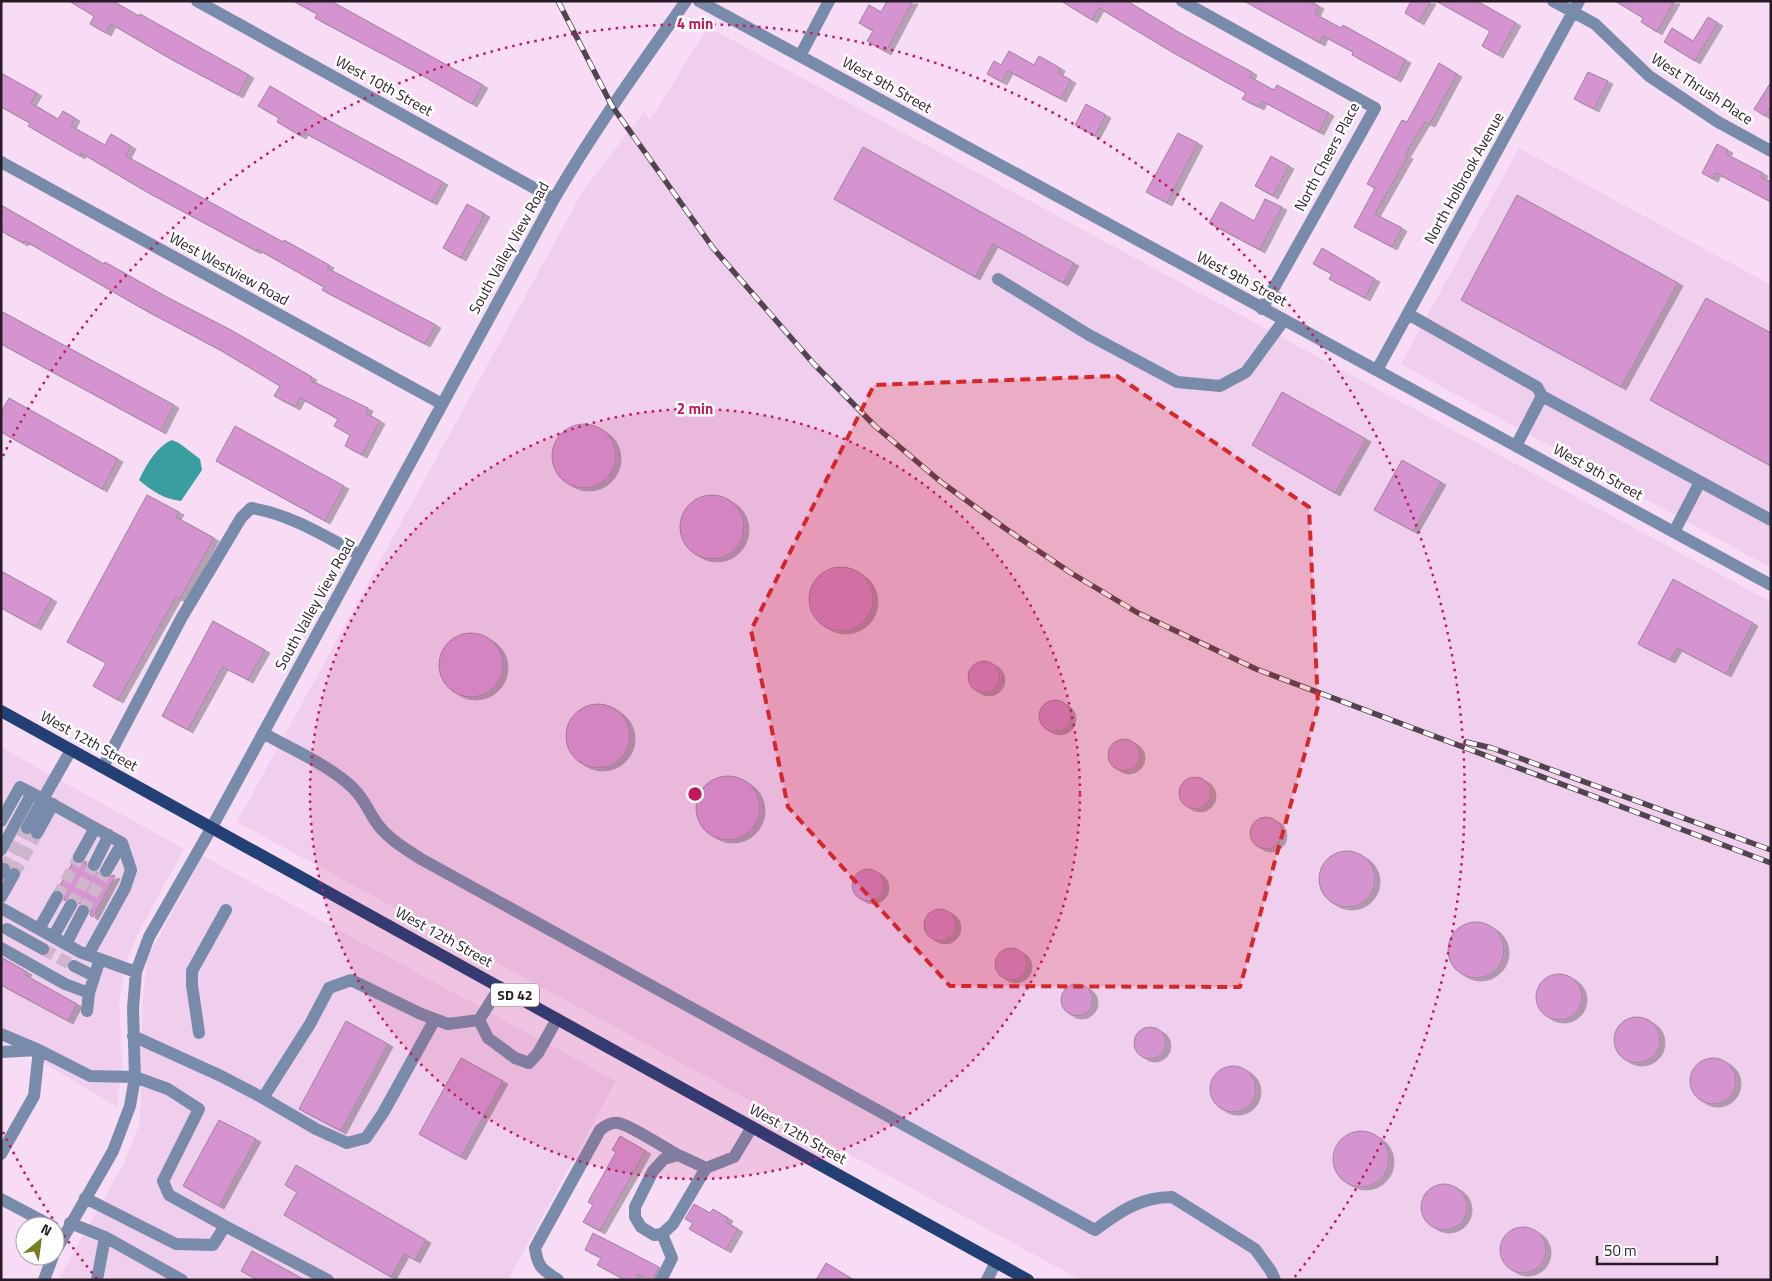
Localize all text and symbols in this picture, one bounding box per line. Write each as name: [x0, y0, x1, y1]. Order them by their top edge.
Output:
text: 4 min: [677, 12, 713, 35]
street label: West Thrush Place: [1647, 47, 1758, 130]
street label: West 10th Street: [331, 49, 438, 122]
street label: West 9th Street: [838, 50, 937, 119]
street label: North Cheers Place: [1288, 98, 1365, 215]
street label: North Holbrook Avenue: [1418, 108, 1509, 248]
street label: South Valley View Road: [463, 177, 555, 318]
street label: West Westview Road: [165, 226, 293, 311]
street label: West 9th Street: [1193, 245, 1292, 312]
text: 2 min: [677, 397, 713, 420]
street label: West 9th Street: [1549, 437, 1648, 506]
street label: South Valley View Road: [269, 533, 361, 674]
street label: West 12th Street: [36, 704, 143, 777]
centre of rings: [686, 785, 704, 803]
street label: West 12th Street: [391, 900, 498, 973]
road number: SD 42: [491, 984, 539, 1006]
street label: West 12th Street: [745, 1097, 852, 1170]
north arrow: [15, 1216, 65, 1266]
text: N: [37, 1218, 56, 1241]
scale bar: [1597, 1234, 1717, 1266]
text: 50 m: [1604, 1239, 1637, 1262]

